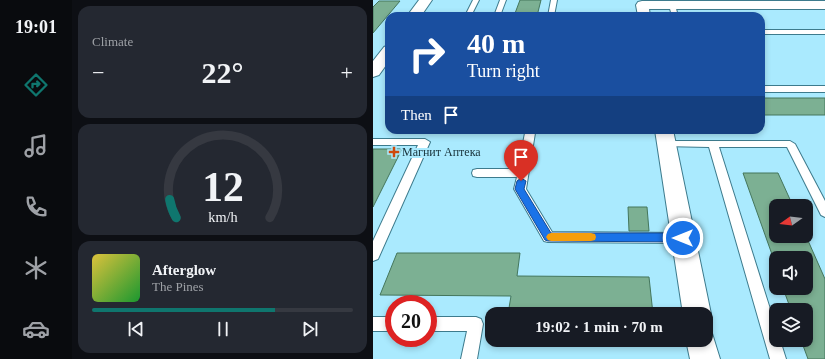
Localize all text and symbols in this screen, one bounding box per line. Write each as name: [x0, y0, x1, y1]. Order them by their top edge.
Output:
text: 19:01: [15, 17, 57, 37]
icon: right: [401, 28, 453, 80]
text: 40 m: [467, 28, 525, 59]
text: Climate: [92, 34, 133, 49]
text: 22°: [202, 56, 244, 89]
text: −: [92, 60, 104, 85]
text: +: [341, 60, 353, 85]
text: Turn right: [467, 61, 540, 81]
icon: directions: [22, 71, 50, 99]
icon: arrive: [440, 104, 462, 126]
text: Then: [401, 107, 432, 123]
icon: music: [22, 132, 50, 160]
pin: [504, 140, 538, 181]
place label: Магнит Аптека: [402, 145, 481, 159]
icon: arrive: [510, 146, 532, 168]
marker: Магнит Аптека: [389, 147, 399, 157]
text: 12: [202, 163, 243, 209]
icon: phone: [22, 193, 50, 221]
north arrow: [769, 199, 813, 243]
map controls: [769, 199, 813, 347]
text: km/h: [208, 208, 237, 224]
position arrow: [662, 217, 704, 259]
button: sound: [769, 251, 813, 295]
icon: climate: [22, 254, 50, 282]
text: Afterglow: [152, 262, 216, 278]
text: The Pines: [152, 279, 204, 294]
speed limit sign: 20: [385, 295, 437, 347]
button: layers: [769, 303, 813, 347]
icon: car: [22, 315, 50, 343]
icon: previous: [125, 318, 147, 340]
icon: pause: [212, 318, 234, 340]
icon: next: [299, 318, 321, 340]
text: 19:02 · 1 min · 70 m: [535, 319, 663, 335]

